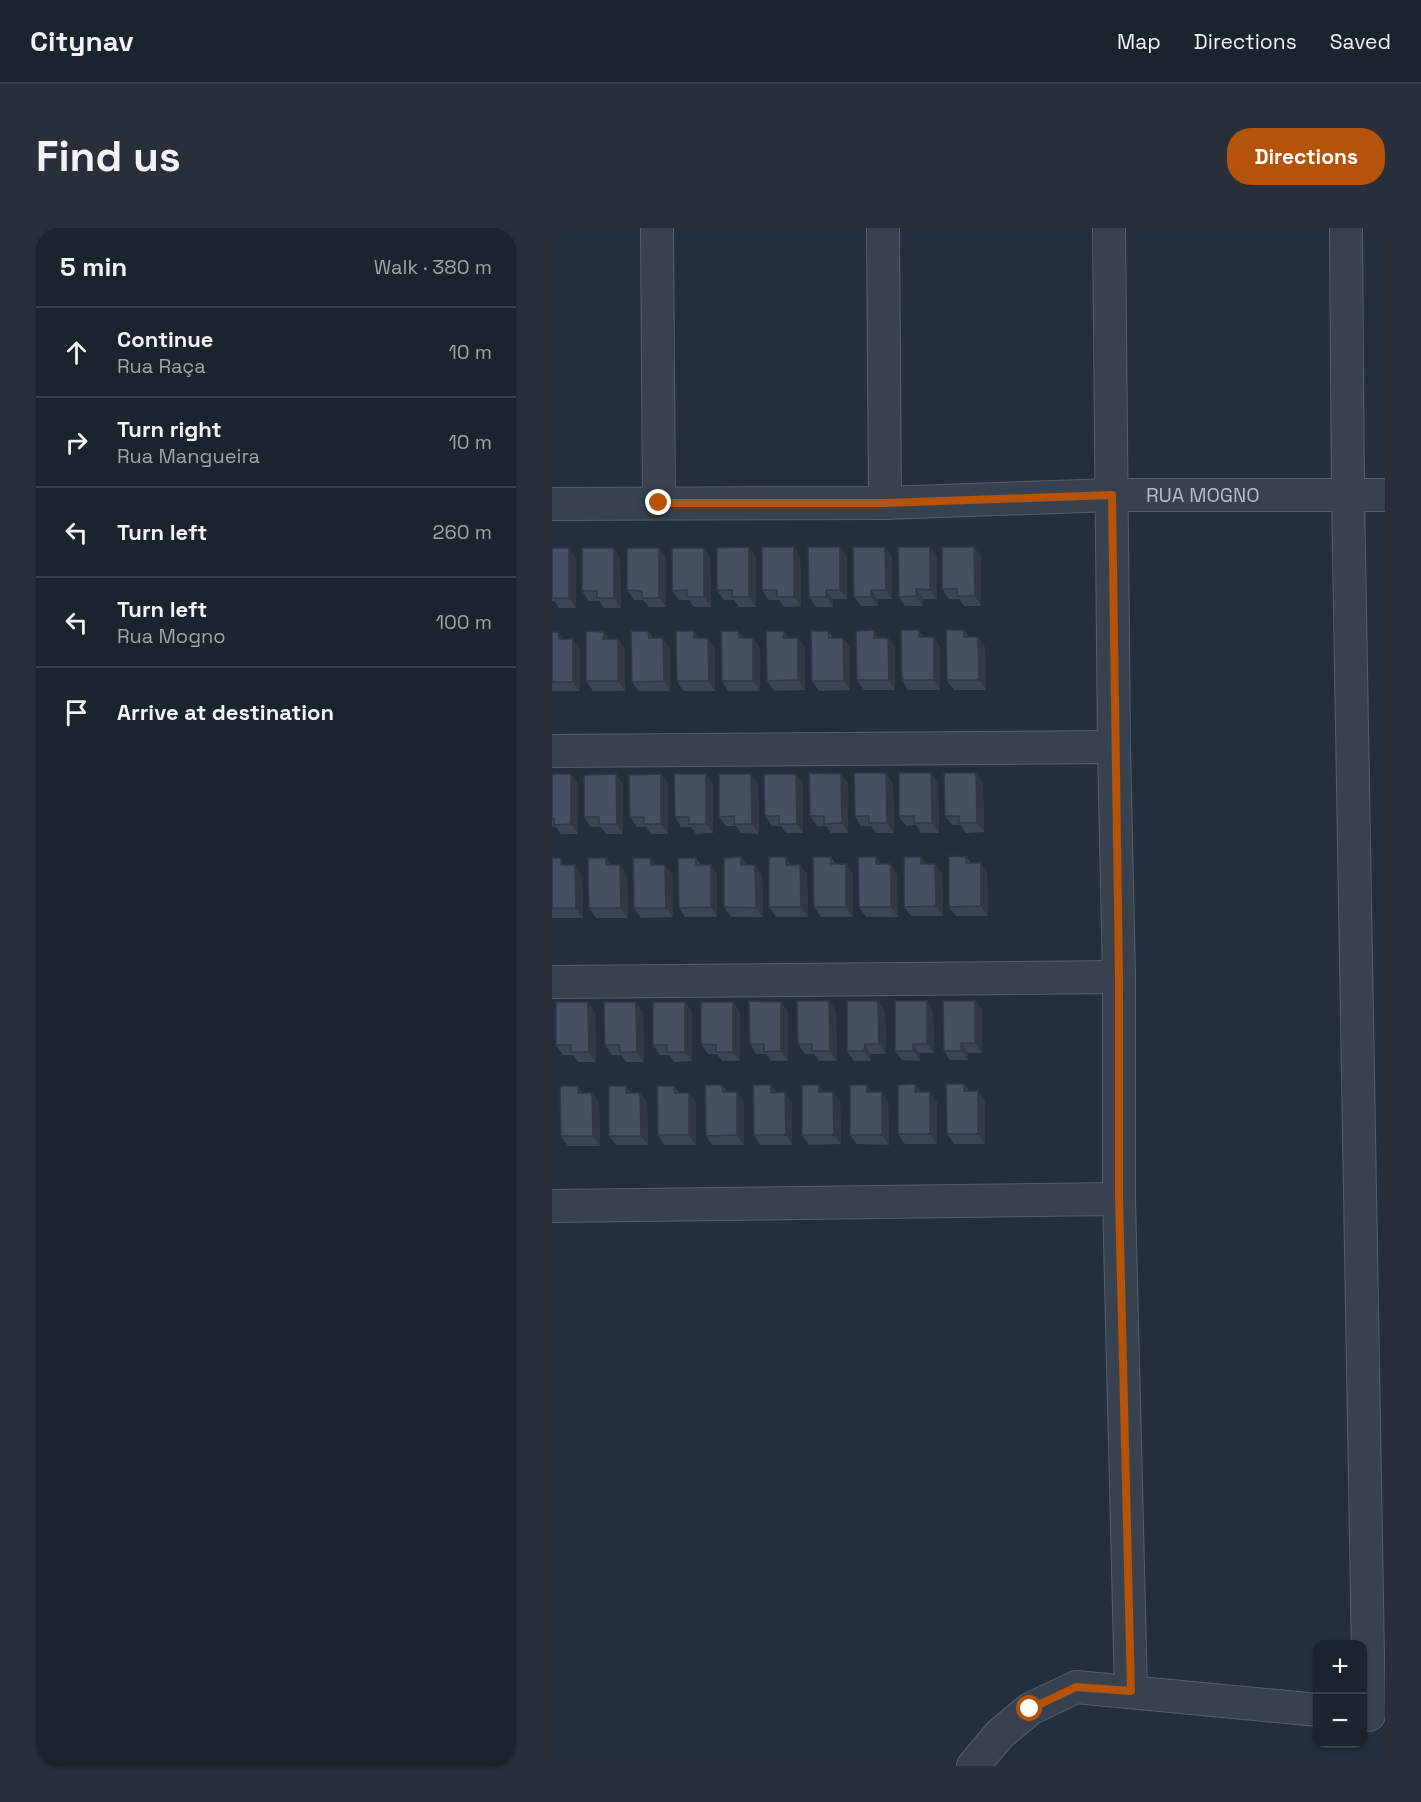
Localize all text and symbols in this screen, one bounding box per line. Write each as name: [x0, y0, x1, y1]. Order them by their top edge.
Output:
text: Citynav: [30, 23, 134, 59]
text: Map: [1117, 28, 1161, 55]
text: Directions: [1194, 28, 1297, 55]
text: Saved: [1330, 28, 1391, 55]
button: Directions: [1227, 128, 1385, 185]
text: Find us: [36, 130, 181, 183]
text: 5 min: [60, 250, 127, 284]
text: Walk · 380 m: [374, 254, 492, 280]
text: Continue: [117, 325, 213, 353]
icon: ahead: [60, 336, 93, 369]
text: 10 m: [448, 339, 492, 365]
text: Rua Raça: [117, 353, 206, 379]
text: Turn right: [117, 415, 222, 443]
icon: right: [60, 426, 93, 459]
text: 10 m: [448, 429, 492, 455]
text: Rua Mangueira: [117, 443, 260, 469]
street label: RUA MOGNO: [1146, 482, 1260, 508]
route end: [645, 489, 671, 515]
icon: left: [60, 516, 93, 549]
text: Turn left: [117, 518, 207, 546]
text: 260 m: [433, 519, 492, 545]
text: Turn left: [117, 595, 207, 623]
icon: left: [60, 606, 93, 639]
text: 100 m: [436, 609, 492, 635]
text: Rua Mogno: [117, 623, 226, 649]
icon: arrive: [60, 696, 93, 729]
text: Arrive at destination: [117, 698, 334, 726]
map controls: [1313, 1640, 1367, 1748]
button: +: [1313, 1640, 1367, 1694]
button: −: [1313, 1694, 1367, 1748]
route start: [1016, 1695, 1042, 1721]

